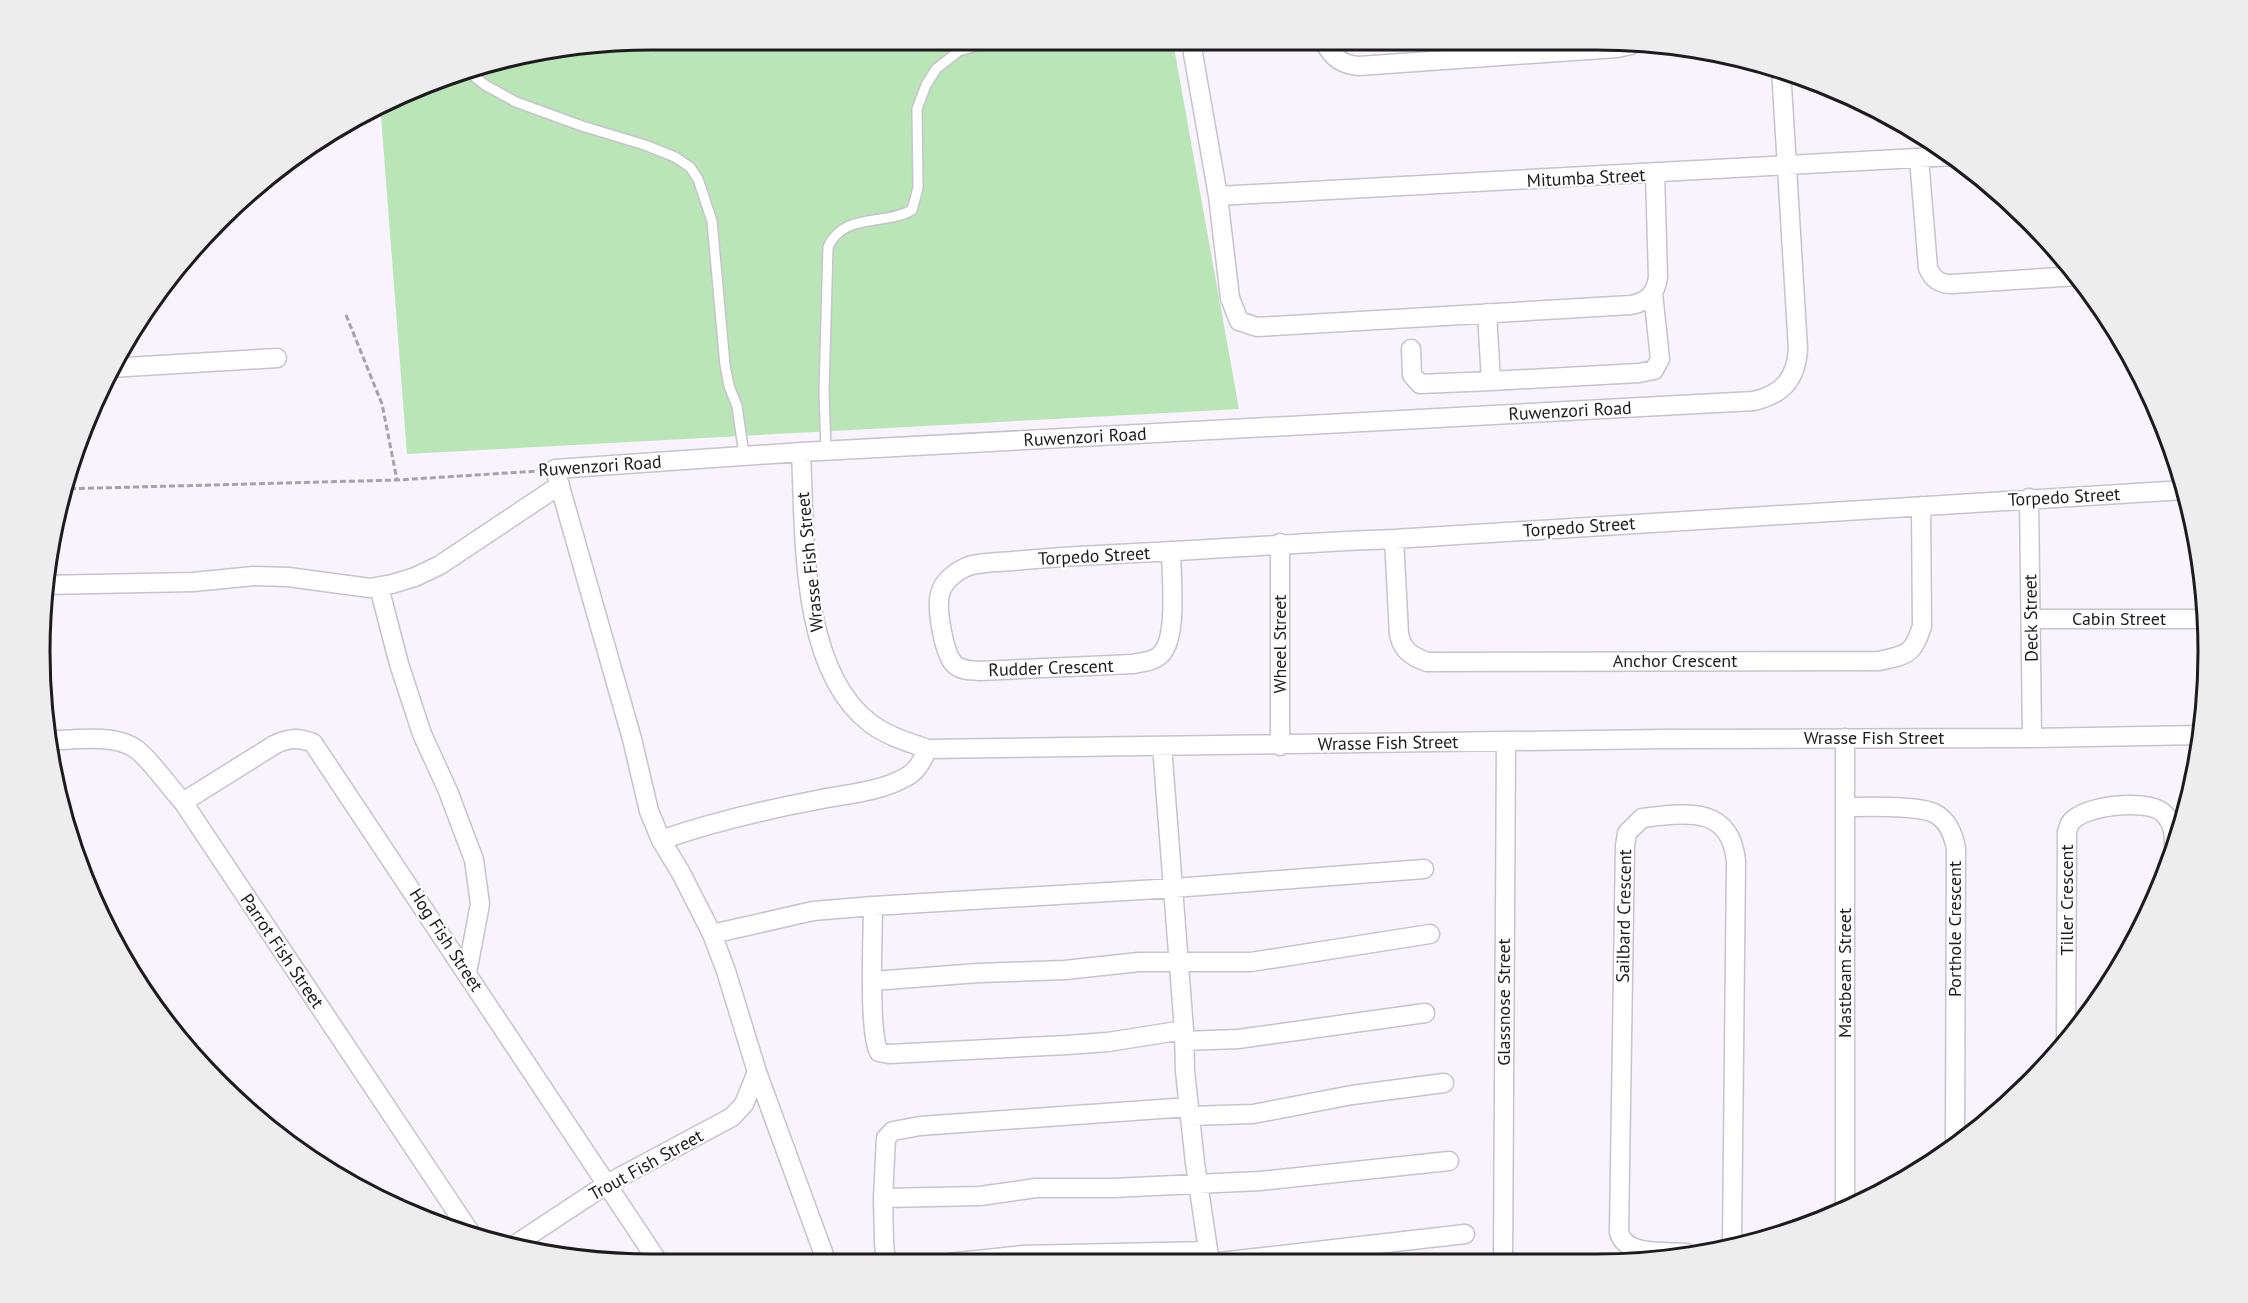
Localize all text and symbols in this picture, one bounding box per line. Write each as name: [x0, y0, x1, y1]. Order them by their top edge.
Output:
street label: Mitumba Street: [1526, 163, 1646, 192]
street label: Ruwenzori Road: [1508, 396, 1632, 425]
street label: Ruwenzori Road: [1023, 422, 1147, 451]
street label: Ruwenzori Road: [538, 450, 662, 481]
street label: Torpedo Street: [2007, 482, 2121, 511]
street label: Wrasse Fish Street: [791, 491, 828, 633]
street label: Torpedo Street: [1522, 511, 1636, 542]
street label: Torpedo Street: [1037, 541, 1151, 570]
street label: Deck Street: [2018, 574, 2043, 662]
street label: Wheel Street: [1268, 595, 1291, 693]
street label: Cabin Street: [2072, 607, 2166, 630]
street label: Anchor Crescent: [1613, 649, 1737, 672]
street label: Rudder Crescent: [988, 654, 1114, 681]
street label: Wrasse Fish Street: [1804, 726, 1944, 749]
street label: Wrasse Fish Street: [1317, 730, 1459, 755]
street label: Tiller Crescent: [2055, 844, 2078, 956]
street label: Sailbard Crescent: [1611, 849, 1636, 983]
street label: Porthole Crescent: [1943, 861, 1966, 997]
street label: Hog Fish Street: [404, 884, 488, 996]
street label: Parrot Fish Street: [236, 889, 329, 1012]
street label: Mastbeam Street: [1833, 908, 1856, 1038]
street label: Glassnose Street: [1492, 938, 1515, 1066]
street label: Trout Fish Street: [585, 1124, 707, 1205]

